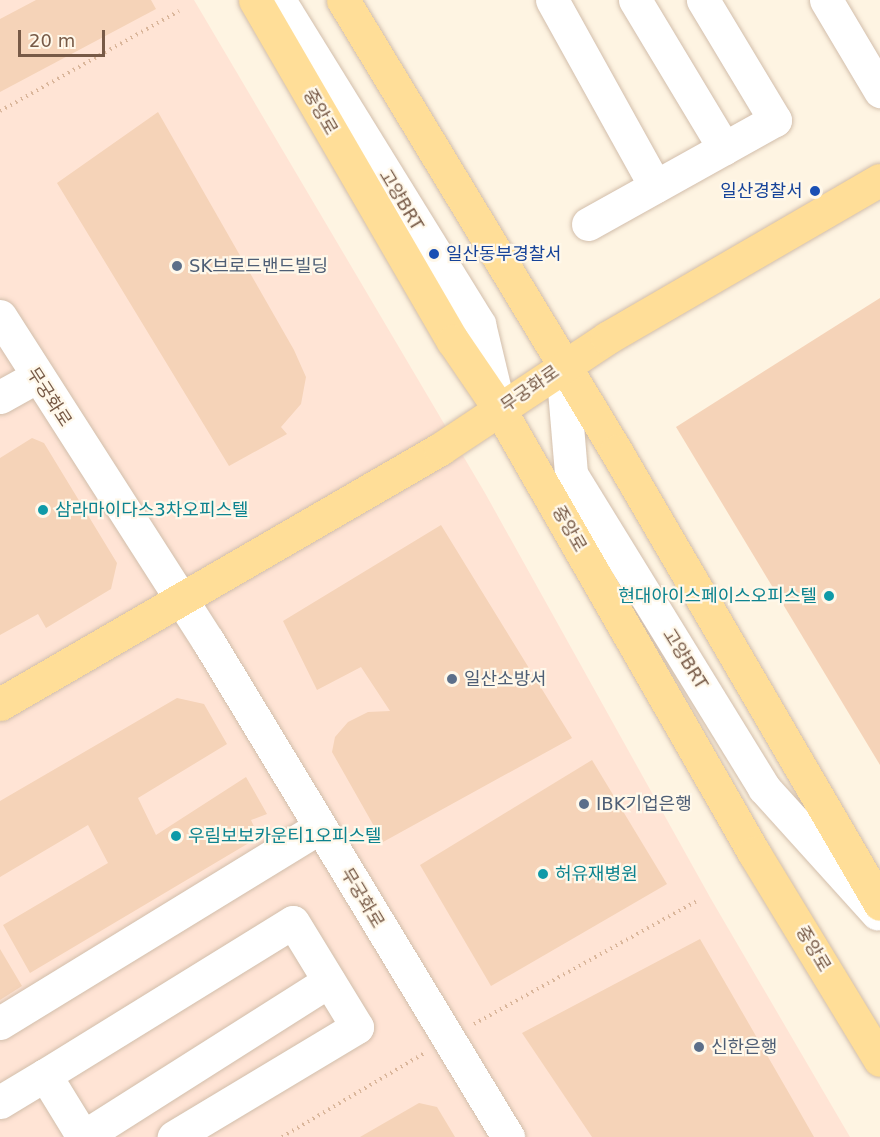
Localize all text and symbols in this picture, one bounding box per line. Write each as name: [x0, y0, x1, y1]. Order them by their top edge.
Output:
scale bar: [21, 18, 108, 56]
text: 20 m: [29, 30, 75, 51]
street label: 중앙로: [298, 85, 342, 139]
street label: 고양BRT: [374, 165, 428, 235]
place label: 일산경찰서: [720, 180, 803, 202]
marker: 일산경찰서: [808, 184, 822, 198]
place label: 일산동부경찰서: [446, 243, 562, 265]
marker: 일산동부경찰서: [427, 247, 441, 261]
place label: SK브로드밴드빌딩: [189, 255, 328, 277]
marker: SK브로드밴드빌딩: [170, 259, 184, 273]
street label: 무궁화로: [497, 361, 563, 417]
street label: 무궁화로: [22, 363, 76, 431]
place label: 삼라마이다스3차오피스텔: [55, 499, 249, 521]
street label: 중앙로: [547, 502, 591, 556]
marker: 삼라마이다스3차오피스텔: [36, 503, 50, 517]
place label: 현대아이스페이스오피스텔: [618, 585, 817, 607]
marker: 현대아이스페이스오피스텔: [822, 589, 836, 603]
street label: 고양BRT: [658, 625, 712, 693]
place label: 일산소방서: [464, 668, 547, 690]
marker: 일산소방서: [445, 672, 459, 686]
place label: IBK기업은행: [596, 793, 692, 815]
marker: IBK기업은행: [577, 797, 591, 811]
place label: 우림보보카운티1오피스텔: [188, 825, 382, 847]
marker: 우림보보카운티1오피스텔: [169, 829, 183, 843]
place label: 허유재병원: [555, 863, 638, 885]
street label: 무궁화로: [336, 864, 388, 932]
marker: 허유재병원: [536, 867, 550, 881]
street label: 중앙로: [791, 922, 835, 976]
place label: 신한은행: [711, 1036, 777, 1058]
marker: 신한은행: [692, 1040, 706, 1054]

